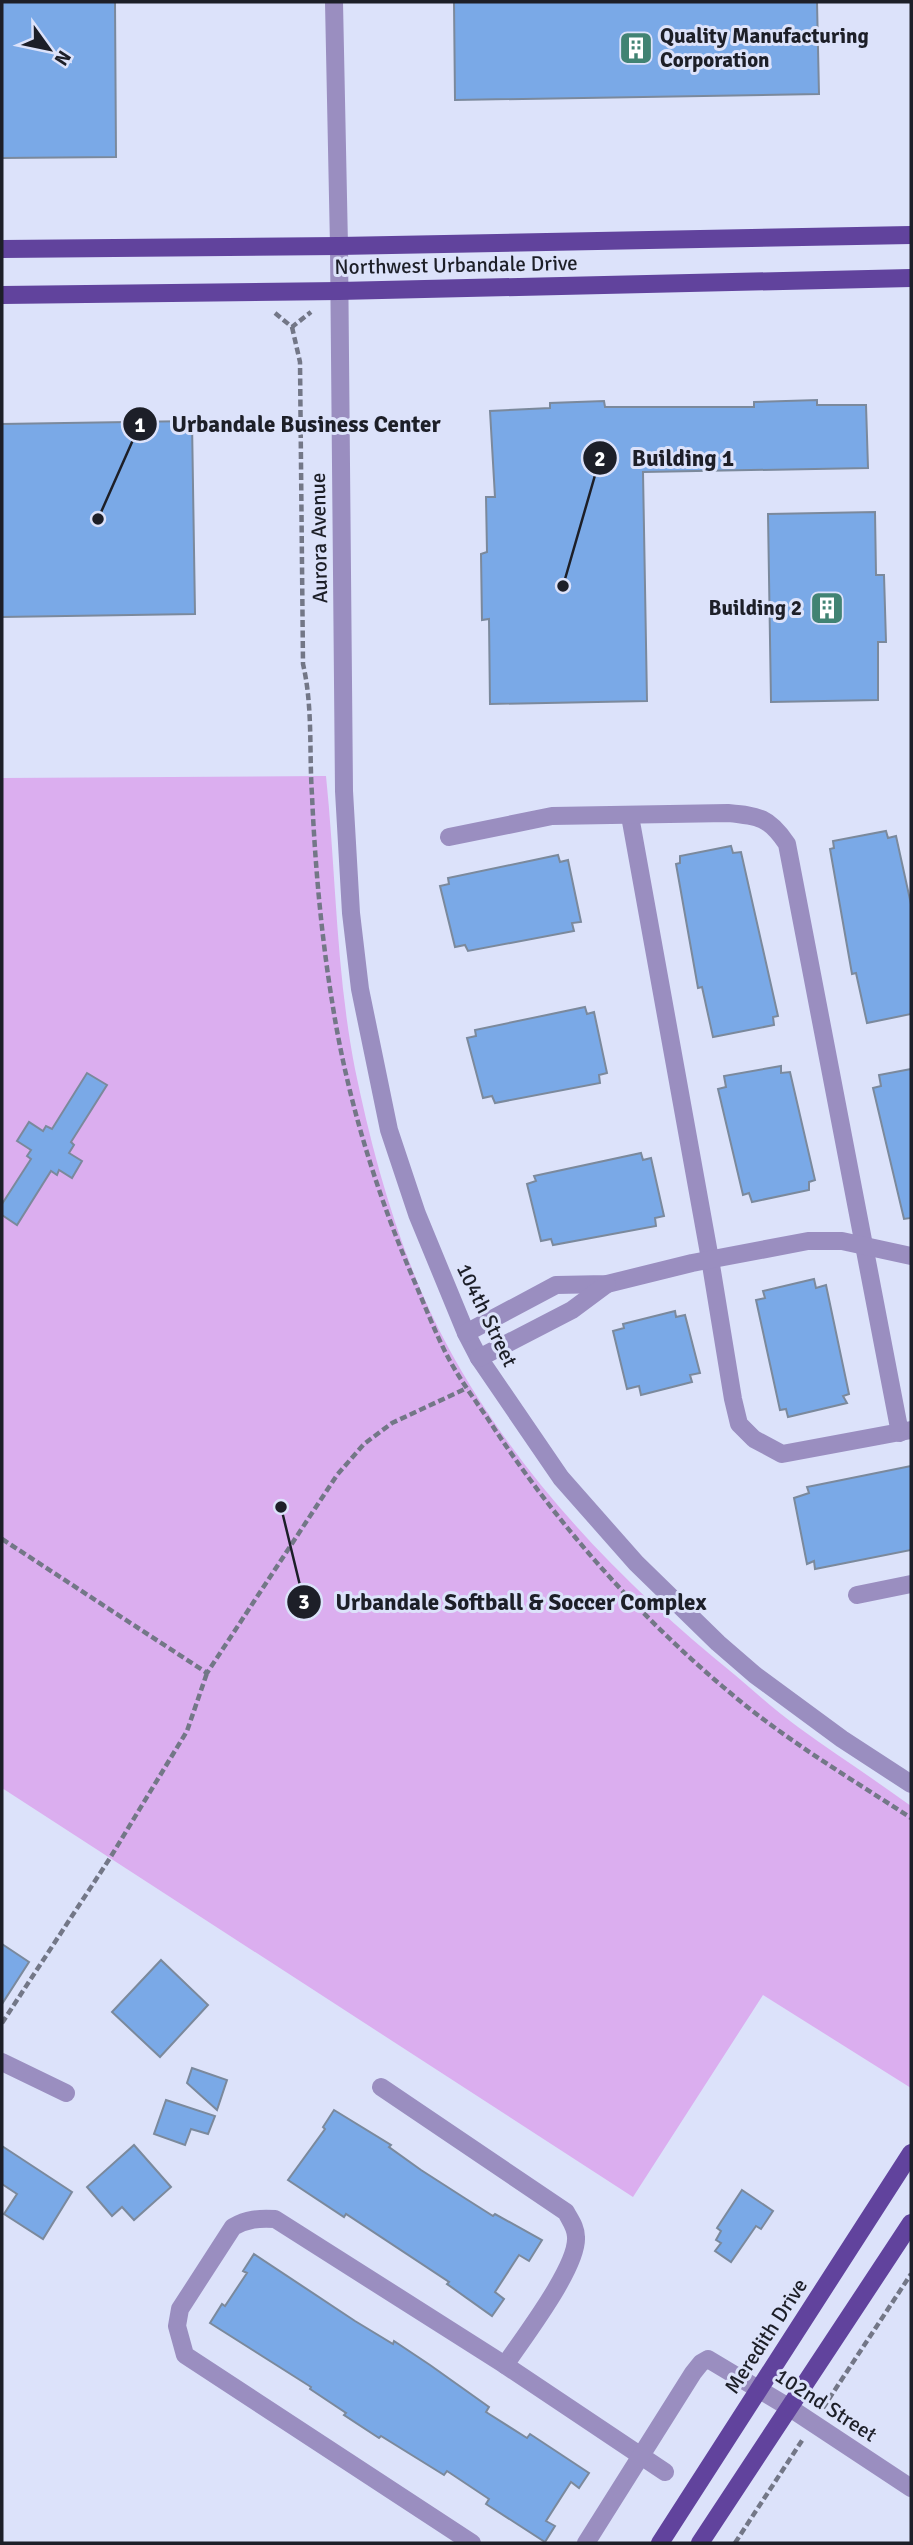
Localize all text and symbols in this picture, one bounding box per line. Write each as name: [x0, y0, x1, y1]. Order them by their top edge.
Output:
north arrow: [14, 14, 84, 84]
place label: Quality Manufacturing Corporation: [660, 23, 869, 73]
building icon: Quality Manufacturing Corporation: [617, 29, 655, 67]
text: N: [49, 46, 76, 70]
street label: Northwest Urbandale Drive: [334, 250, 578, 280]
callout: Urbandale Business Center: [123, 402, 455, 446]
text: Urbandale Business Center: [171, 410, 441, 439]
text: 1: [134, 412, 146, 438]
callout: Building 1: [583, 436, 748, 480]
text: Building 1: [632, 444, 734, 473]
text: 2: [594, 446, 606, 472]
street label: Aurora Avenue: [305, 472, 333, 604]
building icon: Building 2: [808, 589, 846, 627]
place label: Building 2: [709, 595, 802, 621]
street label: 104th Street: [451, 1259, 523, 1371]
callout: Urbandale Softball & Soccer Complex: [286, 1580, 721, 1624]
text: Urbandale Softball & Soccer Complex: [335, 1588, 708, 1617]
text: 3: [298, 1589, 310, 1615]
street label: Meredith Drive: [719, 2273, 813, 2399]
street label: 102nd Street: [770, 2363, 882, 2447]

